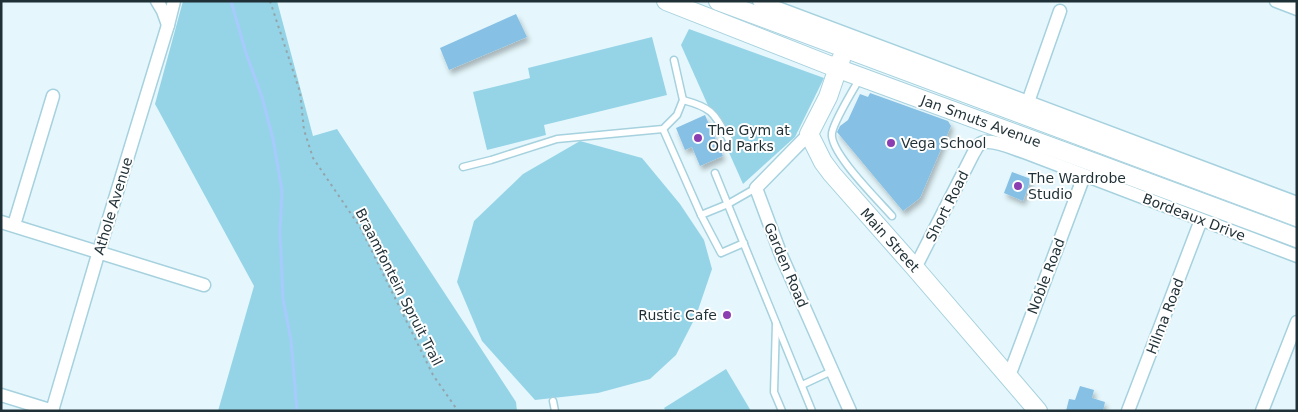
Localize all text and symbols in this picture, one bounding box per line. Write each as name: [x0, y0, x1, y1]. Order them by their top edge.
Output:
street label: Jan Smuts Avenue: [918, 91, 1043, 150]
place label: The Gym at Old Parks: [707, 122, 790, 154]
marker: The Gym at Old Parks: [692, 132, 704, 144]
place label: Vega School: [901, 135, 987, 151]
marker: Vega School: [885, 137, 897, 149]
street label: Athole Avenue: [91, 155, 135, 257]
street label: Short Road: [922, 168, 972, 244]
place label: The Wardrobe Studio: [1027, 170, 1126, 202]
marker: The Wardrobe Studio: [1012, 180, 1024, 192]
street label: Bordeaux Drive: [1140, 190, 1248, 244]
street label: Main Street: [857, 205, 923, 276]
street label: Braamfontein Spruit Trail: [352, 206, 446, 368]
street label: Garden Road: [761, 220, 811, 310]
street label: Noble Road: [1024, 236, 1068, 316]
street label: Hilma Road: [1143, 276, 1187, 356]
place label: Rustic Cafe: [638, 307, 717, 323]
marker: Rustic Cafe: [721, 309, 733, 321]

